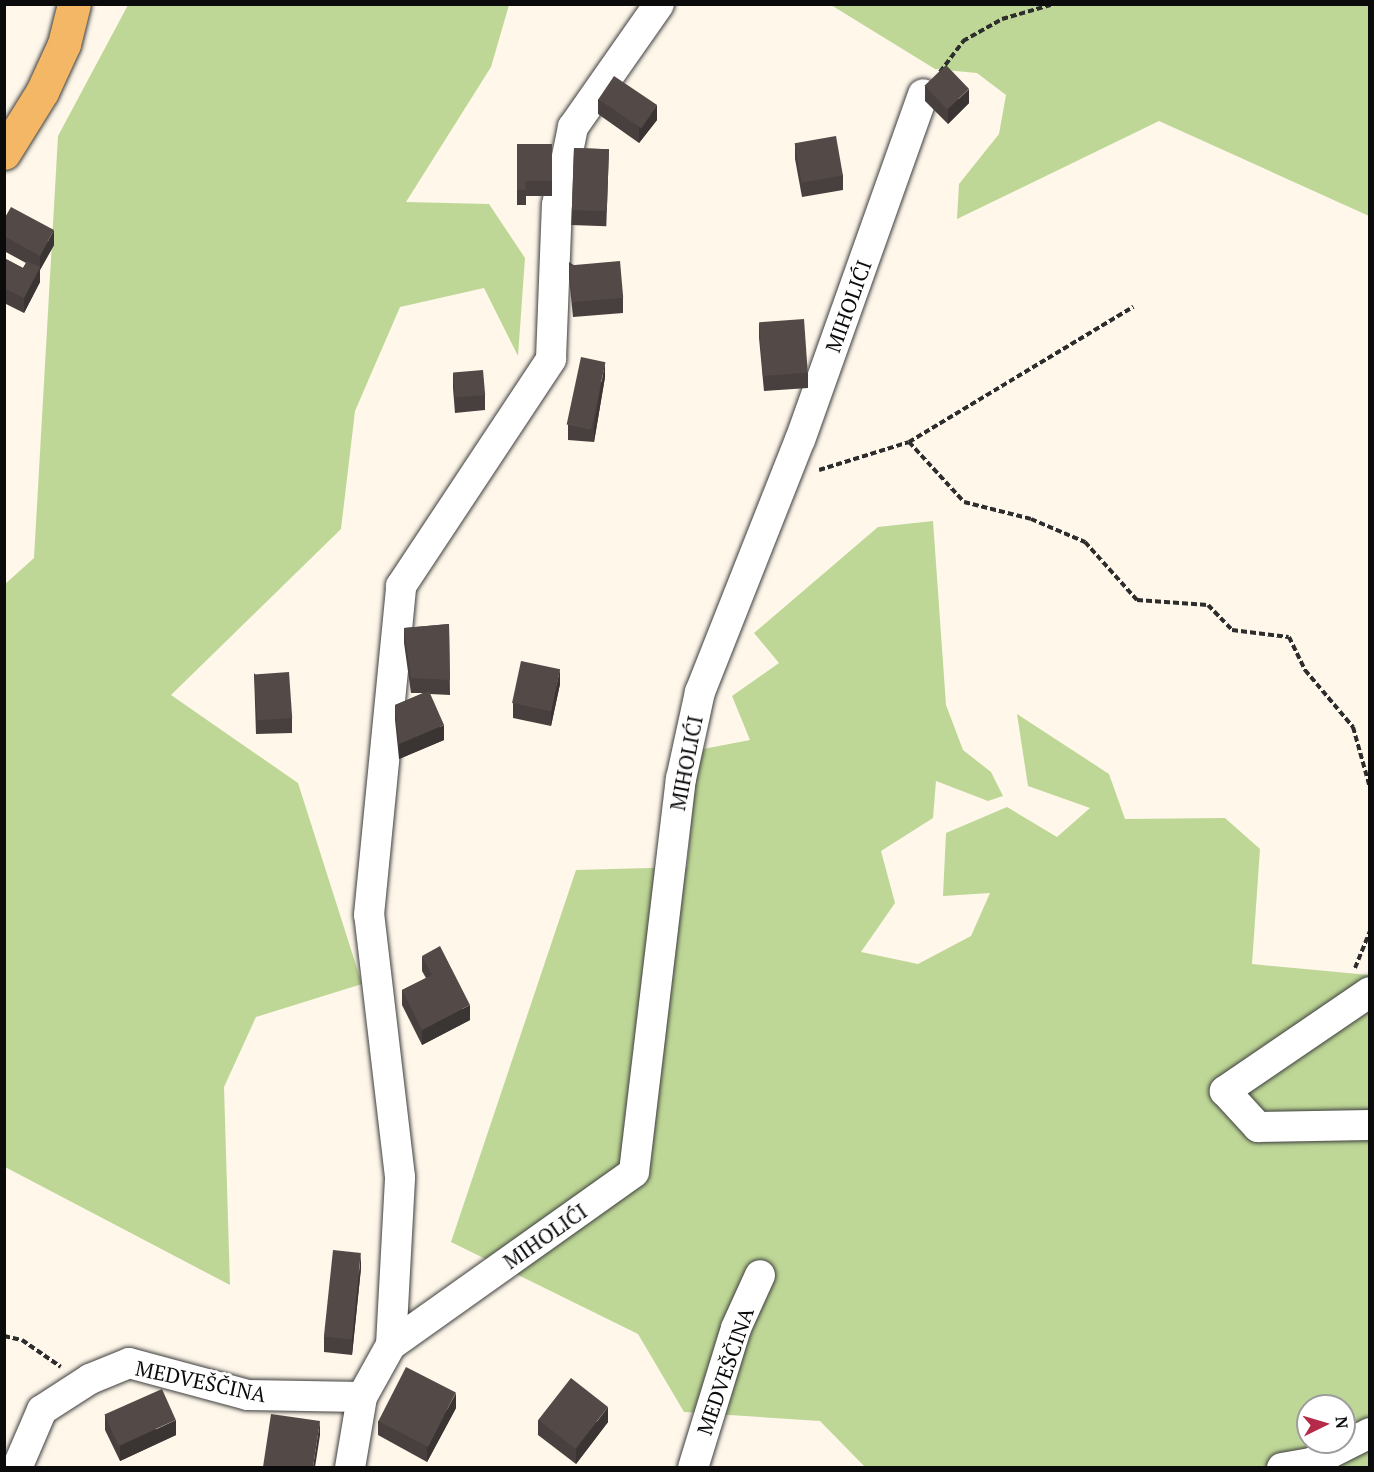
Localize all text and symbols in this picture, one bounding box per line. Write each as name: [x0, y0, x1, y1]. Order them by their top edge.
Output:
street label: MIHOLIĆI: [820, 256, 876, 356]
street label: MIHOLIĆI: [664, 713, 708, 813]
street label: MIHOLIĆI: [498, 1198, 592, 1274]
street label: MEDVEŠČINA: [691, 1304, 759, 1438]
street label: MEDVEŠČINA: [133, 1355, 269, 1407]
north arrow: [1296, 1394, 1356, 1454]
text: N: [1330, 1416, 1353, 1430]

